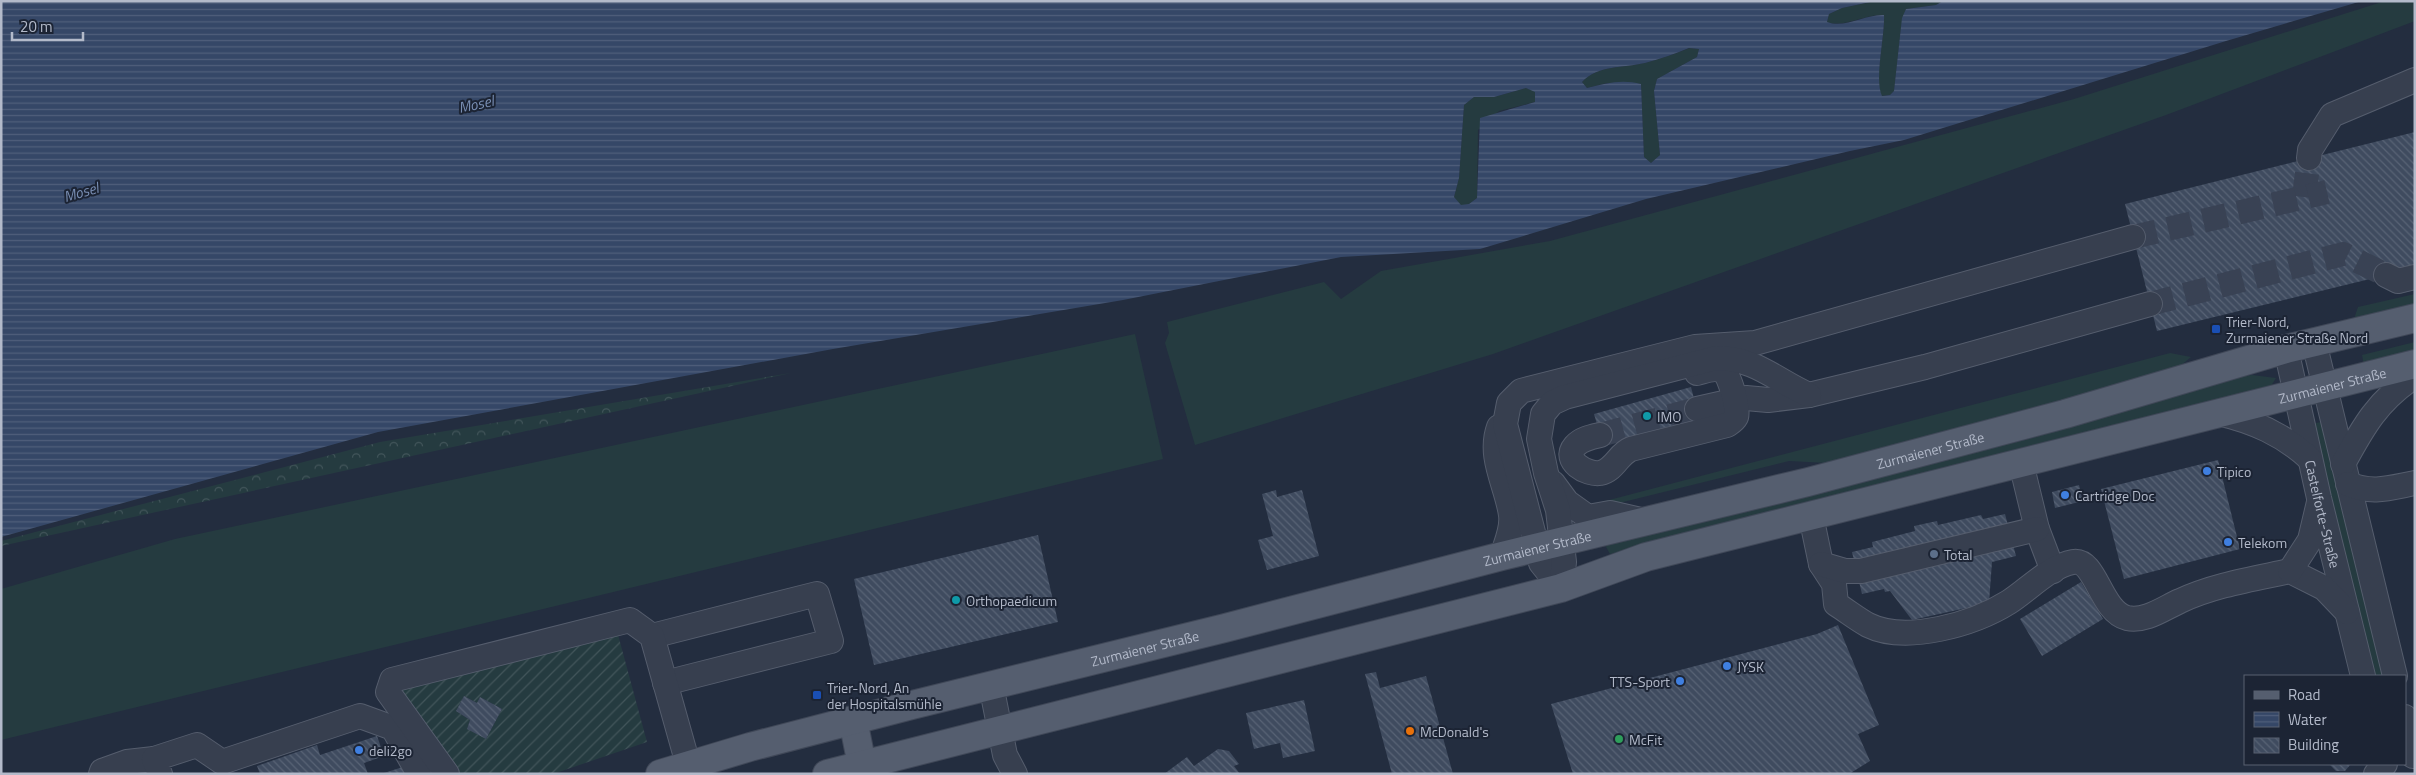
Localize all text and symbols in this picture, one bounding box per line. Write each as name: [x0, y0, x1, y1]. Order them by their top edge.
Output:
scale bar: [12, 10, 84, 42]
text: 20 m: [20, 15, 53, 38]
water label: Mosel: [456, 89, 498, 119]
water label: Mosel: [61, 176, 103, 208]
place label: Trier-Nord, Zurmaiener Straße Nord: [2226, 311, 2368, 348]
marker: Trier-Nord, Zurmaiener Straße Nord: [2210, 323, 2222, 335]
street label: Zurmaiener Straße: [2276, 361, 2388, 408]
place label: IMO: [1657, 406, 1681, 427]
marker: IMO: [1641, 410, 1653, 422]
street label: Zurmaiener Straße: [1874, 425, 1986, 474]
street label: Castelforte-Straße: [2300, 458, 2346, 570]
place label: Tipico: [2217, 461, 2251, 482]
marker: Tipico: [2201, 465, 2213, 477]
place label: Cartridge Doc: [2075, 485, 2155, 506]
marker: Cartridge Doc: [2059, 489, 2071, 501]
street label: Zurmaiener Straße: [1481, 524, 1593, 571]
place label: Telekom: [2238, 532, 2287, 553]
marker: Telekom: [2222, 536, 2234, 548]
place label: Total: [1944, 544, 1973, 565]
marker: Total: [1928, 548, 1940, 560]
place label: Orthopaedicum: [966, 590, 1057, 611]
marker: Orthopaedicum: [950, 594, 962, 606]
street label: Zurmaiener Straße: [1089, 624, 1201, 671]
place label: JYSK: [1737, 656, 1764, 677]
marker: JYSK: [1721, 660, 1733, 672]
place label: TTS-Sport: [1610, 671, 1670, 692]
marker: TTS-Sport: [1674, 675, 1686, 687]
legend: [2244, 675, 2406, 765]
place label: Trier-Nord, An der Hospitalsmühle: [827, 677, 942, 714]
text: Road: [2288, 683, 2320, 706]
marker: Trier-Nord, An der Hospitalsmühle: [811, 689, 823, 701]
text: Water: [2288, 708, 2327, 731]
place label: McDonald's: [1420, 721, 1489, 742]
marker: McDonald's: [1404, 725, 1416, 737]
place label: McFit: [1629, 729, 1662, 750]
marker: McFit: [1613, 733, 1625, 745]
text: Building: [2288, 733, 2339, 756]
place label: deli2go: [369, 740, 412, 761]
marker: deli2go: [353, 744, 365, 756]

